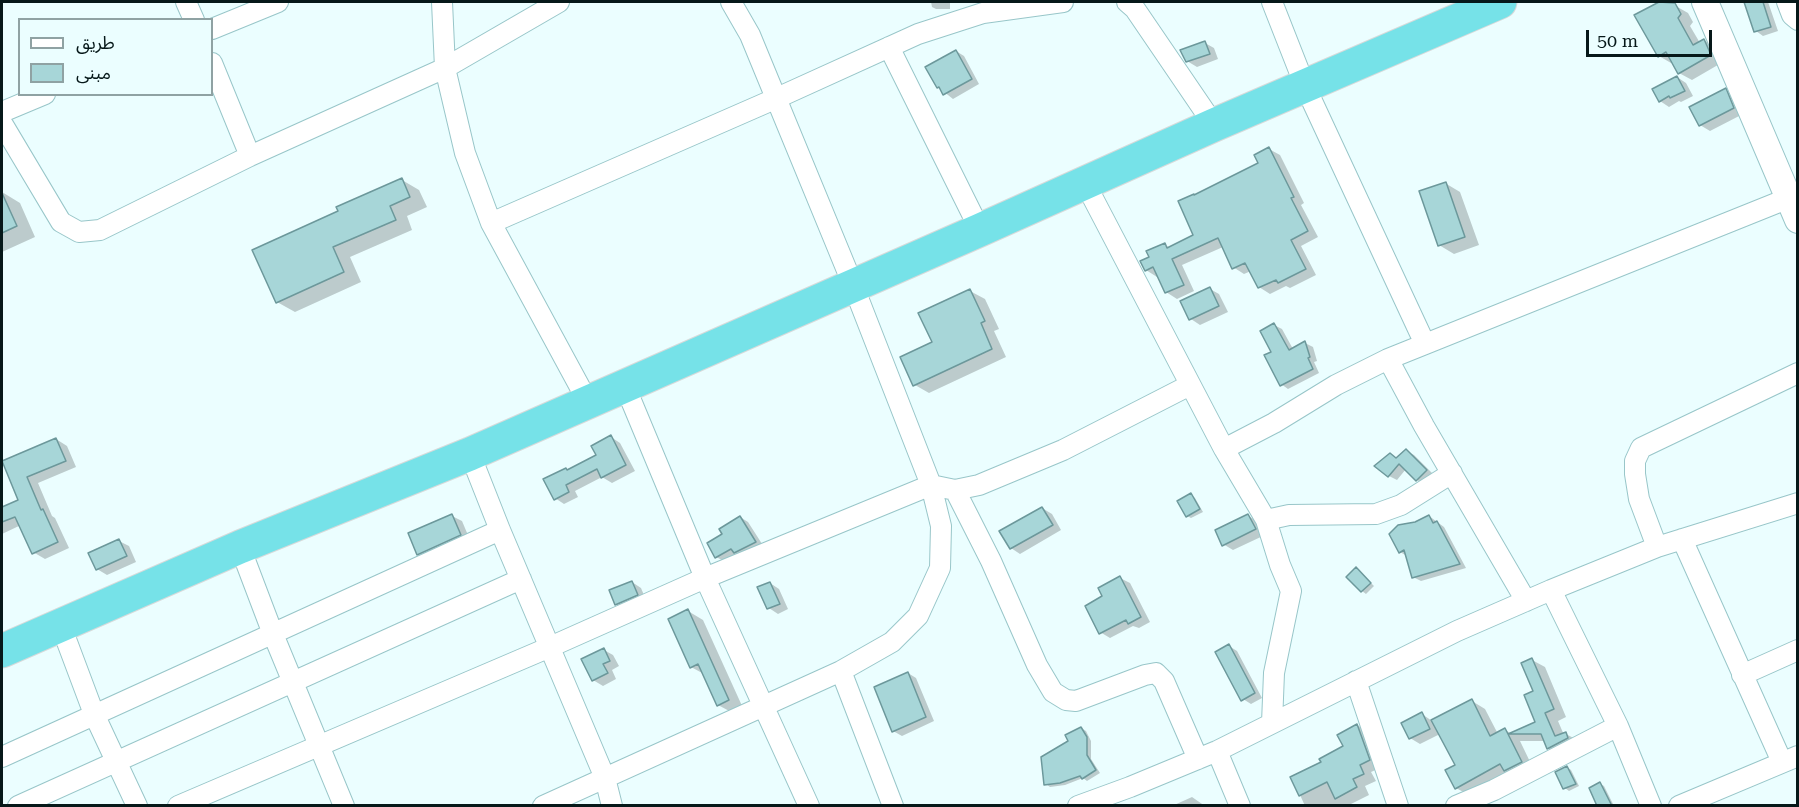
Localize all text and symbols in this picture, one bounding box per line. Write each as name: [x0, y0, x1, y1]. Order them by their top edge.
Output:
legend: [18, 18, 213, 96]
scale bar: [1589, 18, 1715, 56]
text: 50 m: [1597, 30, 1638, 51]
text: طريق: [76, 32, 115, 53]
text: مبنى: [76, 62, 111, 83]

